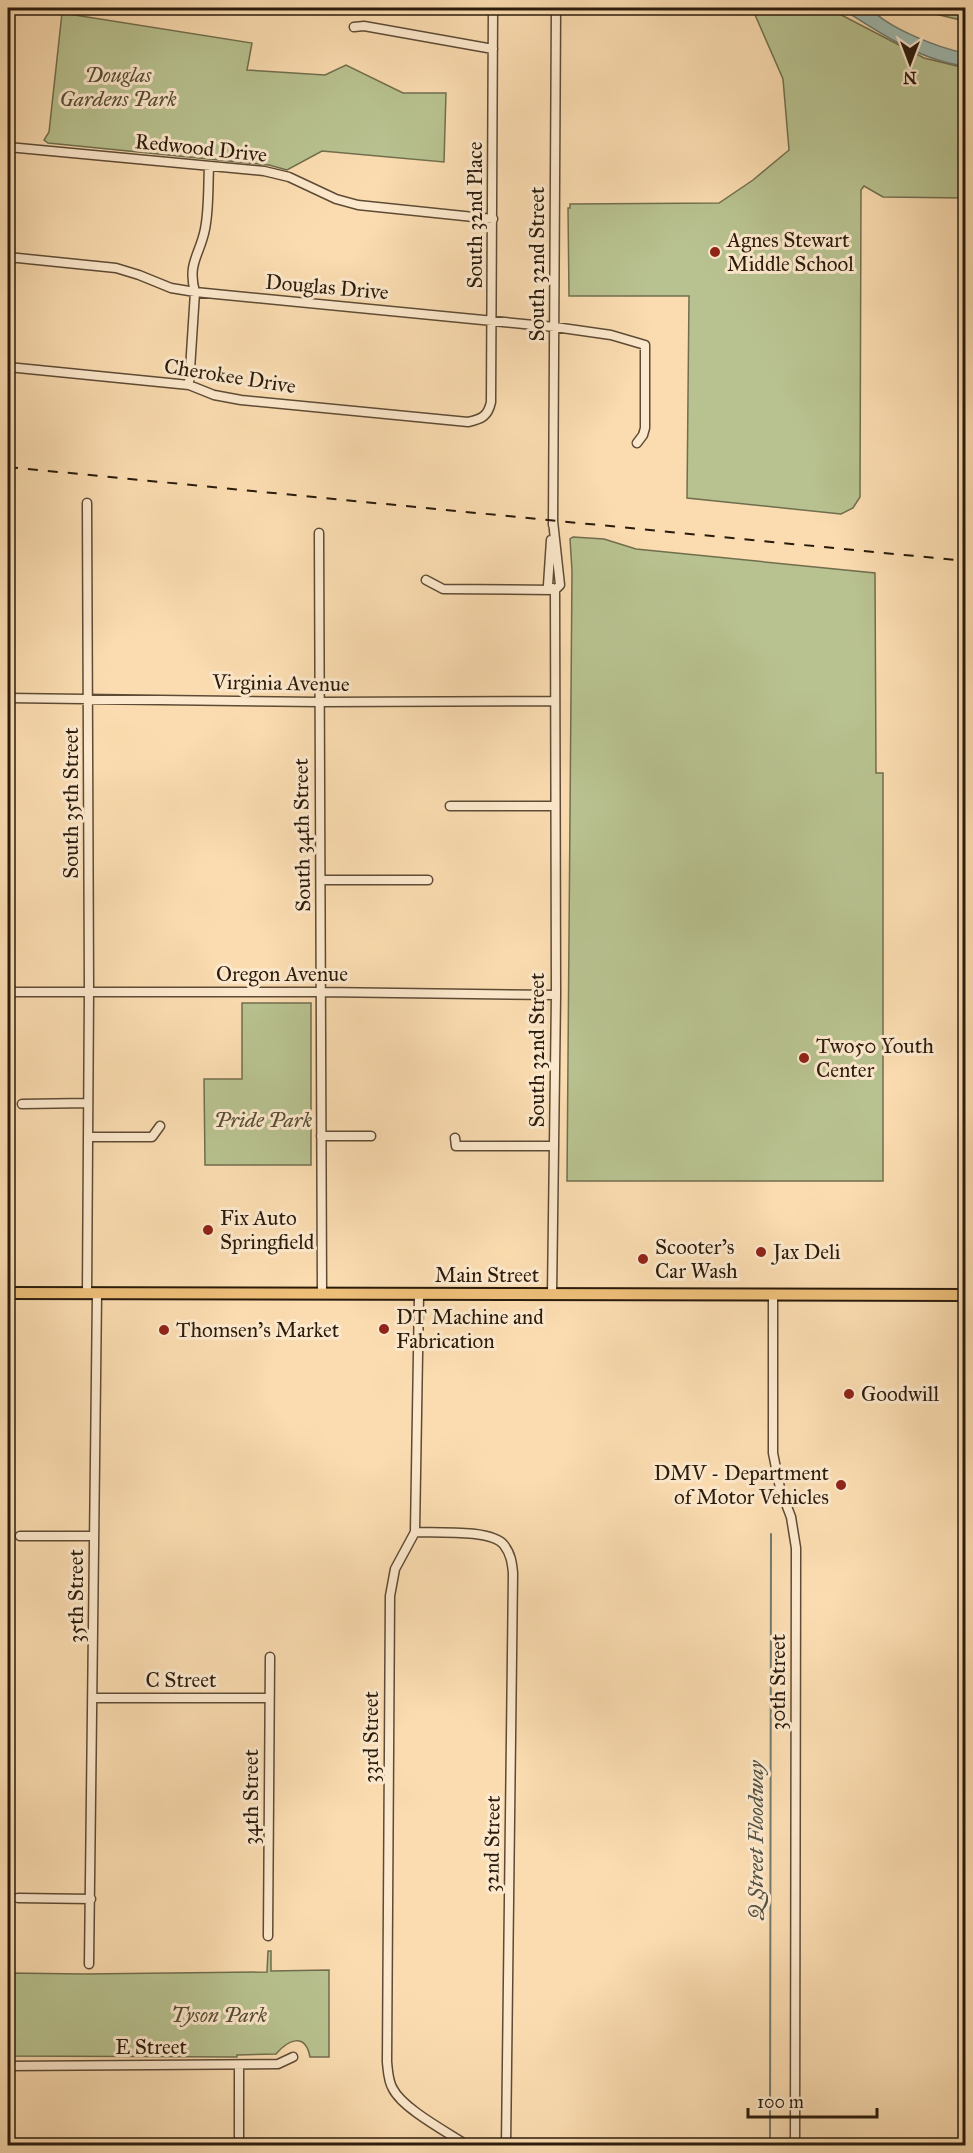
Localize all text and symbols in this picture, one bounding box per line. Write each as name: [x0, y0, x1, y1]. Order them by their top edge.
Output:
north arrow: [880, 33, 940, 93]
park label: Douglas Gardens Park: [60, 62, 177, 112]
text: N: [903, 68, 917, 87]
street label: Redwood Drive: [134, 128, 269, 168]
street label: South 32nd Place: [462, 141, 488, 289]
street label: South 32nd Street: [524, 186, 550, 342]
place label: Agnes Stewart Middle School: [726, 227, 854, 277]
marker: Agnes Stewart Middle School: [708, 245, 722, 259]
street label: Douglas Drive: [264, 269, 390, 305]
street label: Cherokee Drive: [162, 353, 298, 399]
street label: Virginia Avenue: [211, 669, 350, 697]
street label: South 35th Street: [58, 727, 84, 879]
street label: South 34th Street: [288, 757, 316, 912]
street label: Oregon Avenue: [216, 961, 348, 987]
street label: South 32nd Street: [524, 972, 550, 1128]
place label: Two50 Youth Center: [816, 1033, 934, 1083]
marker: Two50 Youth Center: [797, 1051, 811, 1065]
park label: Pride Park: [214, 1107, 313, 1133]
place label: Fix Auto Springfield: [220, 1205, 315, 1255]
marker: Fix Auto Springfield: [201, 1223, 215, 1237]
place label: Scooter’s Car Wash: [655, 1234, 738, 1284]
place label: Jax Deli: [771, 1239, 841, 1265]
marker: Jax Deli: [754, 1245, 768, 1259]
marker: Scooter’s Car Wash: [636, 1252, 650, 1266]
street label: Main Street: [435, 1262, 540, 1288]
place label: DT Machine and Fabrication: [396, 1304, 544, 1354]
place label: Thomsen's Market: [176, 1317, 340, 1343]
marker: DT Machine and Fabrication: [377, 1322, 391, 1336]
marker: Thomsen's Market: [157, 1323, 171, 1337]
place label: Goodwill: [861, 1381, 940, 1407]
marker: Goodwill: [842, 1387, 856, 1401]
place label: DMV - Department of Motor Vehicles: [654, 1460, 830, 1510]
marker: DMV - Department of Motor Vehicles: [834, 1478, 848, 1492]
street label: 35th Street: [63, 1548, 89, 1643]
street label: 30th Street: [765, 1633, 791, 1730]
street label: C Street: [145, 1667, 217, 1693]
street label: 33rd Street: [358, 1691, 384, 1783]
street label: 34th Street: [238, 1748, 264, 1845]
water label: Q Street Floodway: [742, 1760, 769, 1920]
street label: 32nd Street: [478, 1795, 506, 1893]
park label: Tyson Park: [171, 2002, 268, 2028]
street label: E Street: [115, 2034, 187, 2060]
scale bar: [748, 2081, 877, 2119]
text: 100 m: [757, 2091, 804, 2113]

